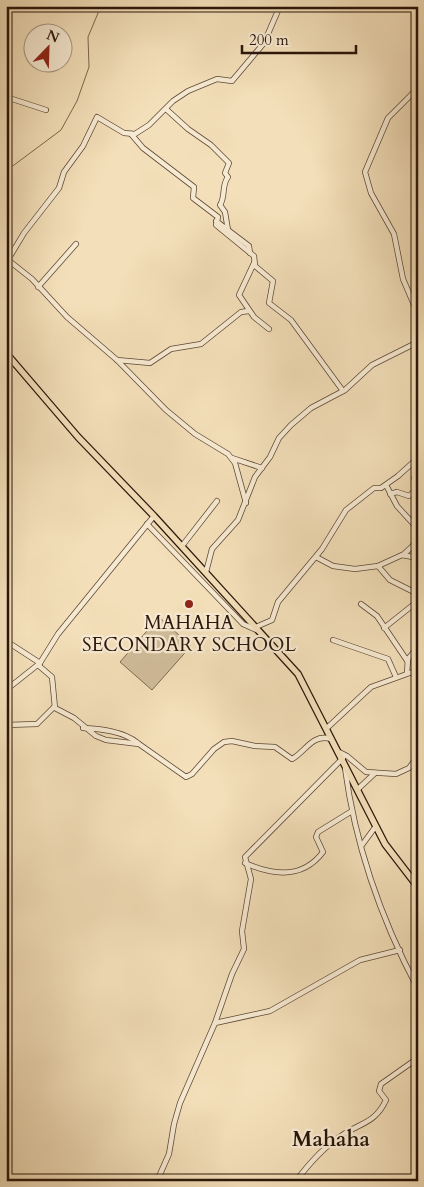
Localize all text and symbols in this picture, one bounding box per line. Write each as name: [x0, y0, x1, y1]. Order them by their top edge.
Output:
north arrow: [22, 22, 72, 72]
scale bar: [242, 22, 355, 54]
text: N: [44, 25, 62, 48]
text: 200 m: [249, 30, 289, 50]
marker: MAHAHA SECONDARY SCHOOL: [183, 598, 195, 610]
place label: MAHAHA SECONDARY SCHOOL: [82, 610, 297, 658]
district label: Mahaha: [292, 1125, 370, 1154]

